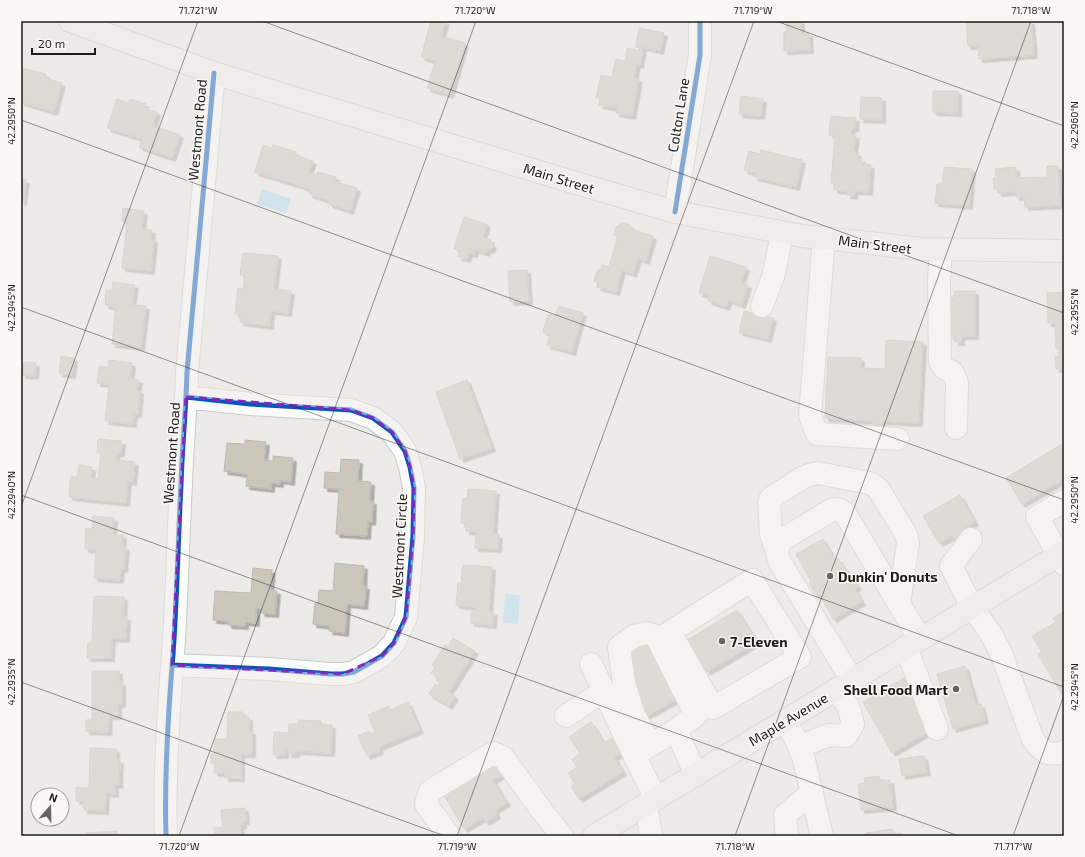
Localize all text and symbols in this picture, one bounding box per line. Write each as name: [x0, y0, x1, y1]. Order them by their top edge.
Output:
text: 71.721°W: [179, 4, 218, 16]
text: 71.720°W: [455, 4, 496, 16]
text: 71.719°W: [734, 4, 773, 16]
text: 71.718°W: [1011, 4, 1051, 16]
scale bar: [32, 30, 95, 56]
text: 20 m: [38, 36, 65, 50]
street label: Colton Lane: [664, 77, 692, 153]
street label: Westmont Road: [184, 78, 210, 182]
text: 42.2950°N: [5, 97, 17, 145]
text: 42.2960°N: [1068, 101, 1080, 149]
street label: Main Street: [521, 159, 597, 197]
street label: Main Street: [837, 231, 913, 257]
text: 42.2945°N: [5, 284, 17, 332]
text: 42.2955°N: [1068, 289, 1080, 335]
street label: Westmont Road: [159, 402, 183, 504]
text: 42.2940°N: [5, 471, 17, 519]
text: 42.2950°N: [1068, 476, 1080, 524]
street label: Westmont Circle: [388, 493, 410, 599]
place label: Dunkin' Donuts: [838, 568, 938, 585]
marker: Dunkin' Donuts: [825, 571, 835, 581]
place label: 7-Eleven: [730, 633, 788, 650]
marker: 7-Eleven: [717, 636, 727, 646]
text: 42.2935°N: [5, 659, 17, 706]
text: 42.2945°N: [1068, 663, 1080, 711]
place label: Shell Food Mart: [844, 681, 948, 698]
marker: Shell Food Mart: [951, 684, 961, 694]
street label: Maple Avenue: [745, 689, 831, 749]
north arrow: [30, 787, 70, 827]
text: N: [48, 790, 60, 805]
text: 71.720°W: [159, 840, 200, 852]
text: 71.719°W: [438, 840, 477, 852]
text: 71.718°W: [715, 840, 755, 852]
text: 71.717°W: [994, 840, 1033, 852]

